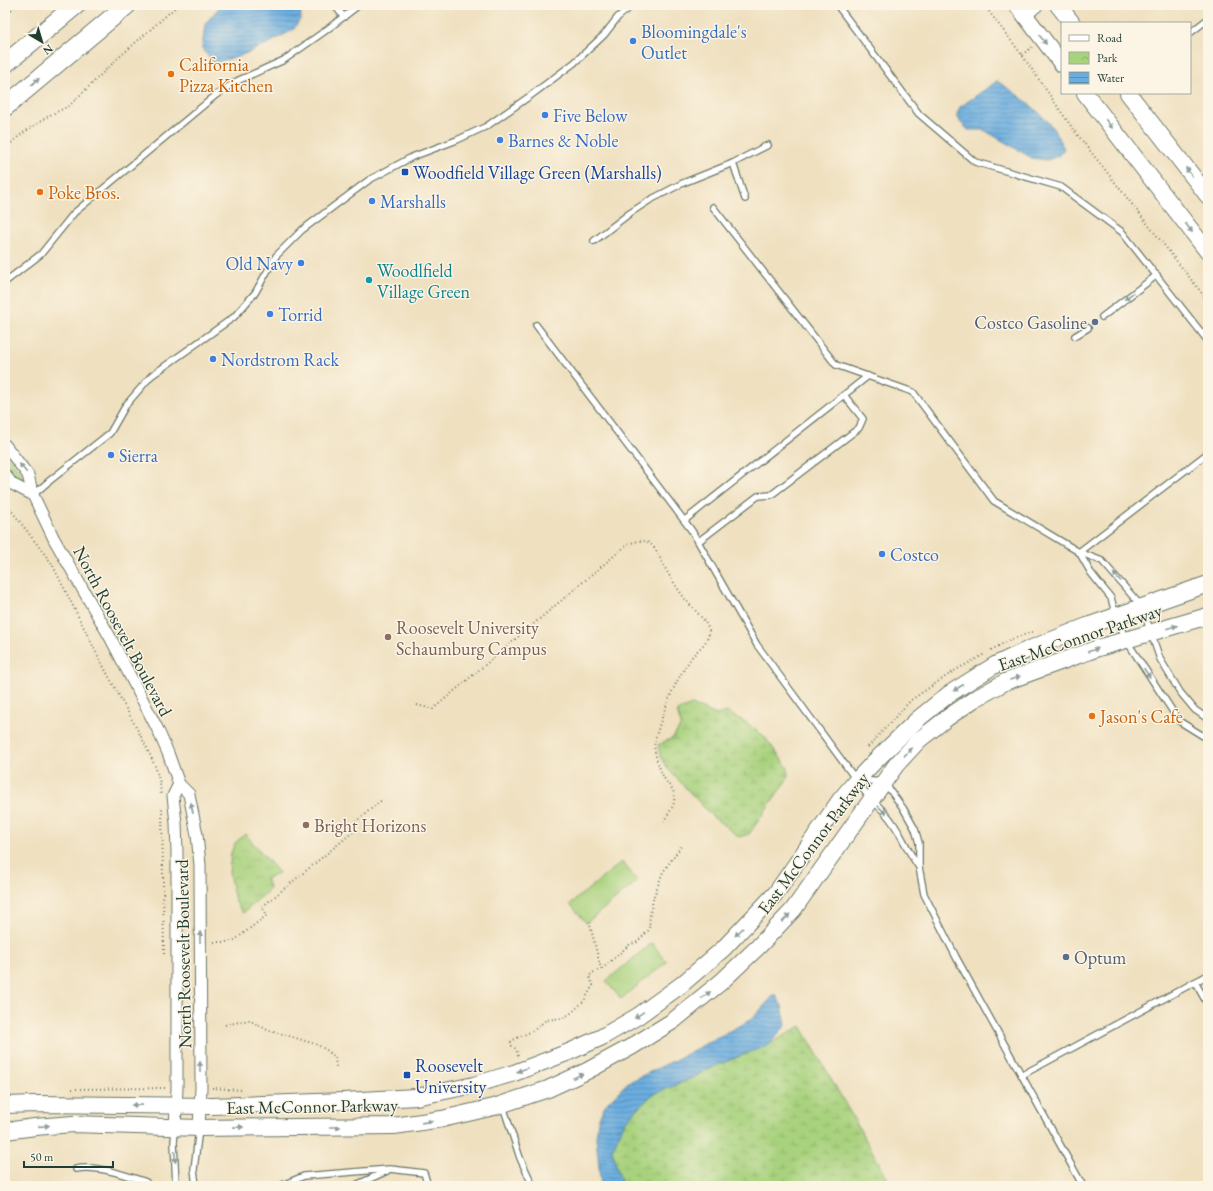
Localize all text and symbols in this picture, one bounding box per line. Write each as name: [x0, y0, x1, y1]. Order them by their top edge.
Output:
place label: Bloomingdale's Outlet: [641, 20, 747, 64]
north arrow: [22, 22, 62, 62]
legend: [1061, 22, 1191, 94]
text: Road: [1097, 30, 1123, 46]
one-way arrow: [1039, 35, 1048, 46]
marker: Bloomingdale's Outlet: [628, 36, 638, 46]
text: N: [40, 42, 56, 58]
text: Park: [1097, 50, 1118, 66]
place label: California Pizza Kitchen: [179, 53, 274, 97]
marker: California Pizza Kitchen: [166, 69, 176, 79]
text: Water: [1097, 70, 1124, 86]
one-way arrow: [30, 77, 40, 86]
place label: Five Below: [553, 104, 628, 127]
marker: Five Below: [540, 110, 550, 120]
one-way arrow: [1104, 118, 1113, 129]
place label: Barnes & Noble: [508, 129, 618, 152]
marker: Barnes & Noble: [495, 135, 505, 145]
place label: Woodfield Village Green (Marshalls): [413, 161, 662, 184]
one-way arrow: [1185, 166, 1193, 177]
marker: Woodfield Village Green (Marshalls): [400, 167, 410, 177]
place label: Poke Bros.: [48, 181, 120, 204]
marker: Poke Bros.: [35, 187, 45, 197]
place label: Marshalls: [380, 190, 446, 213]
marker: Marshalls: [367, 196, 377, 206]
one-way arrow: [1185, 222, 1194, 233]
place label: Old Navy: [225, 252, 293, 275]
marker: Old Navy: [296, 258, 306, 268]
place label: Woodlfield Village Green: [377, 259, 470, 303]
marker: Woodlfield Village Green: [364, 275, 374, 285]
one-way arrow: [1124, 292, 1135, 301]
place label: Torrid: [278, 303, 324, 326]
marker: Torrid: [265, 309, 275, 319]
place label: Costco Gasoline: [974, 311, 1087, 334]
marker: Costco Gasoline: [1090, 317, 1100, 327]
place label: Nordstrom Rack: [221, 348, 340, 371]
marker: Nordstrom Rack: [208, 354, 218, 364]
place label: Sierra: [119, 444, 159, 467]
marker: Sierra: [106, 450, 116, 460]
one-way arrow: [19, 463, 28, 474]
street label: North Roosevelt Boulevard: [68, 542, 178, 721]
place label: Costco: [890, 543, 939, 566]
marker: Costco: [877, 549, 887, 559]
one-way arrow: [1112, 572, 1121, 583]
street label: East McConnor Parkway: [995, 598, 1165, 676]
place label: Roosevelt University Schaumburg Campus: [396, 616, 547, 660]
one-way arrow: [1166, 624, 1178, 630]
marker: Roosevelt University Schaumburg Campus: [383, 632, 393, 642]
one-way arrow: [1088, 646, 1100, 652]
one-way arrow: [1143, 667, 1151, 678]
one-way arrow: [1009, 675, 1021, 681]
one-way arrow: [952, 684, 963, 692]
place label: Jason's Cafe: [1098, 705, 1183, 728]
marker: Jason's Cafe: [1087, 711, 1097, 721]
one-way arrow: [904, 746, 913, 757]
street label: East McConnor Parkway: [752, 767, 874, 919]
one-way arrow: [189, 801, 195, 814]
one-way arrow: [877, 805, 887, 815]
place label: Bright Horizons: [314, 814, 426, 837]
marker: Bright Horizons: [301, 820, 311, 830]
street label: North Roosevelt Boulevard: [170, 858, 196, 1049]
one-way arrow: [781, 913, 790, 923]
one-way arrow: [734, 927, 744, 937]
one-way arrow: [197, 930, 203, 943]
place label: Optum: [1074, 946, 1126, 969]
marker: Optum: [1061, 952, 1071, 962]
one-way arrow: [700, 990, 711, 999]
one-way arrow: [634, 1011, 644, 1019]
place label: Roosevelt University: [415, 1054, 487, 1098]
one-way arrow: [197, 1060, 203, 1073]
one-way arrow: [515, 1068, 527, 1074]
marker: Roosevelt University: [402, 1070, 412, 1080]
one-way arrow: [572, 1072, 584, 1078]
street label: East McConnor Parkway: [226, 1093, 398, 1119]
one-way arrow: [130, 1102, 143, 1108]
one-way arrow: [421, 1119, 433, 1125]
one-way arrow: [38, 1123, 50, 1130]
one-way arrow: [232, 1124, 245, 1130]
one-way arrow: [329, 1124, 342, 1130]
scale bar: [24, 1143, 113, 1169]
text: 50 m: [30, 1149, 54, 1165]
one-way arrow: [171, 1151, 178, 1163]

